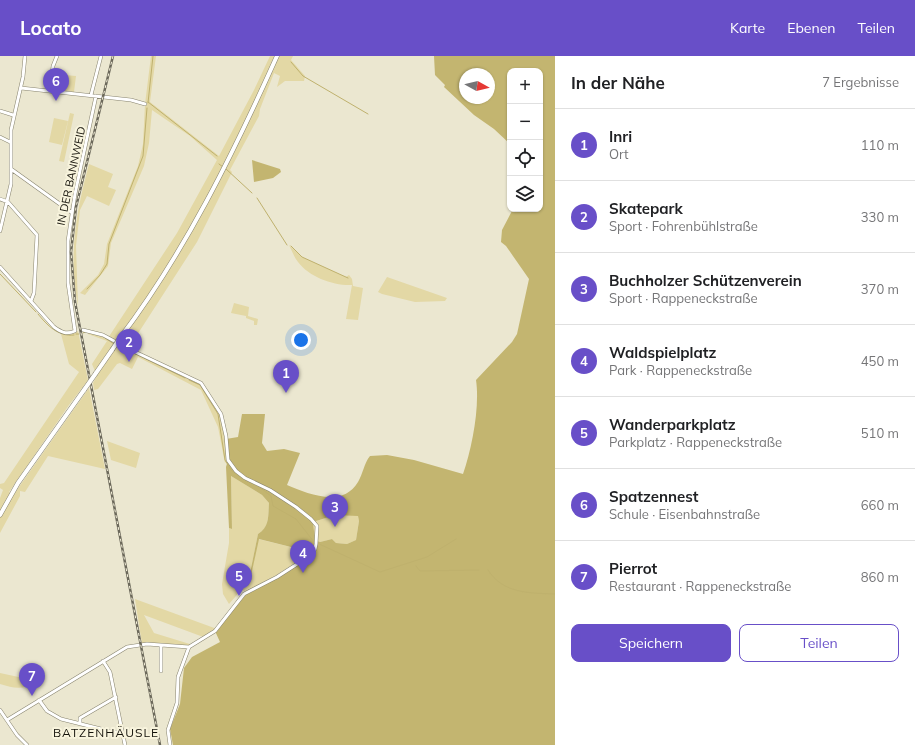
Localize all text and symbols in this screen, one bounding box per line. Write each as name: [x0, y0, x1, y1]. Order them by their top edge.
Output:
text: Locato: [20, 16, 81, 40]
text: Karte: [730, 19, 765, 37]
text: Ebenen: [787, 19, 836, 37]
text: Teilen: [858, 19, 895, 37]
pin: 6: [43, 68, 69, 101]
north arrow: [459, 68, 495, 104]
map controls: [507, 68, 543, 212]
button: +: [507, 68, 543, 104]
text: In der Nähe: [571, 72, 665, 93]
text: 7 Ergebnisse: [822, 74, 899, 90]
button: −: [507, 104, 543, 140]
street label: IN DER BANNWEID: [54, 125, 88, 227]
text: Inri: [609, 127, 632, 146]
text: 1: [580, 137, 588, 153]
text: 110 m: [861, 137, 899, 153]
button: locate: [507, 140, 543, 176]
text: Ort: [609, 146, 629, 162]
button: layers: [507, 176, 543, 212]
text: Skatepark: [609, 199, 683, 218]
text: 2: [580, 209, 588, 225]
text: 330 m: [861, 209, 899, 225]
text: Sport · Fohrenbühlstraße: [609, 218, 758, 234]
text: Buchholzer Schützenverein: [609, 271, 802, 290]
text: 3: [580, 281, 588, 297]
text: 370 m: [861, 281, 899, 297]
text: Sport · Rappeneckstraße: [609, 290, 758, 306]
pin: 2: [116, 329, 142, 362]
your location: [291, 330, 311, 350]
text: Waldspielplatz: [609, 343, 716, 362]
text: 4: [580, 353, 588, 369]
text: 450 m: [861, 353, 899, 369]
pin: 1: [273, 360, 299, 393]
text: Park · Rappeneckstraße: [609, 362, 752, 378]
text: Wanderparkplatz: [609, 415, 736, 434]
text: 5: [580, 425, 588, 441]
text: 510 m: [861, 425, 899, 441]
text: Parkplatz · Rappeneckstraße: [609, 434, 782, 450]
text: Spatzennest: [609, 487, 698, 506]
pin: 3: [322, 494, 348, 527]
text: 6: [580, 497, 588, 513]
text: 660 m: [861, 497, 899, 513]
text: Schule · Eisenbahnstraße: [609, 506, 760, 522]
pin: 4: [290, 540, 316, 573]
text: Pierrot: [609, 559, 657, 578]
pin: 5: [226, 563, 252, 596]
text: 7: [580, 569, 588, 585]
text: 860 m: [861, 569, 899, 585]
text: Restaurant · Rappeneckstraße: [609, 578, 791, 594]
button: Speichern: [571, 624, 731, 662]
button: Teilen: [739, 624, 899, 662]
pin: 7: [19, 663, 45, 696]
district label: BATZENHÄUSLE: [53, 725, 159, 740]

